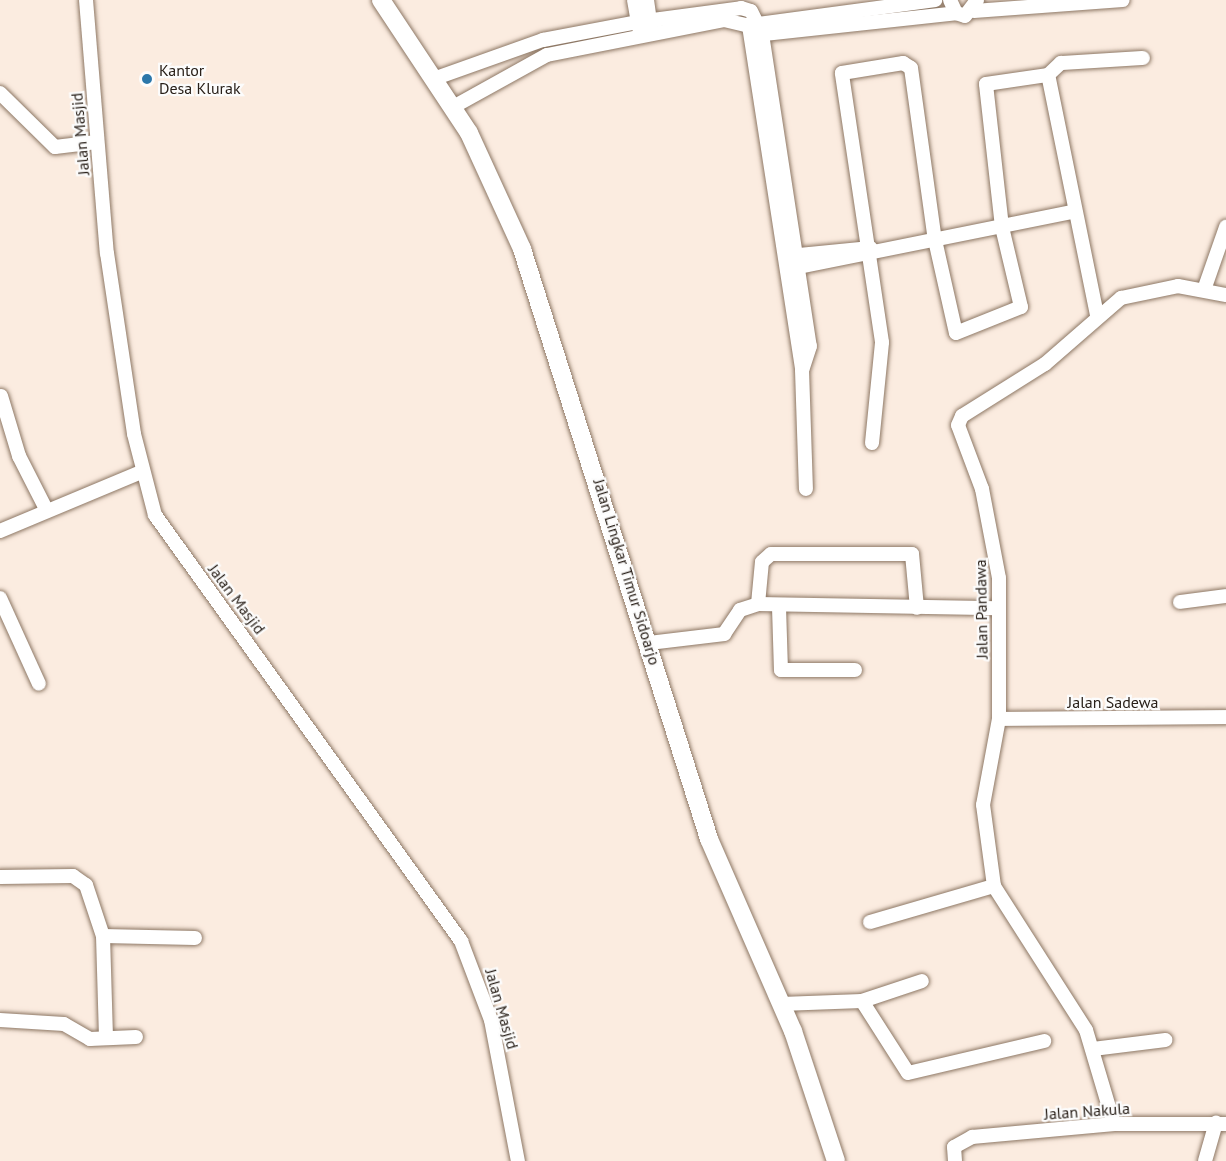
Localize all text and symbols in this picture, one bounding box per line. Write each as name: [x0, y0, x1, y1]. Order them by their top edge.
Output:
place label: Kantor Desa Klurak: [159, 60, 241, 98]
marker: Kantor Desa Klurak: [140, 72, 154, 86]
street label: Jalan Masjid: [67, 92, 93, 176]
street label: Jalan Lingkar Timur Sidoarjo: [589, 476, 665, 668]
street label: Jalan Pandawa: [971, 559, 991, 659]
street label: Jalan Masjid: [204, 560, 270, 638]
street label: Jalan Sadewa: [1068, 692, 1158, 712]
street label: Jalan Masjid: [481, 967, 523, 1051]
street label: Jalan Nakula: [1044, 1098, 1130, 1124]

